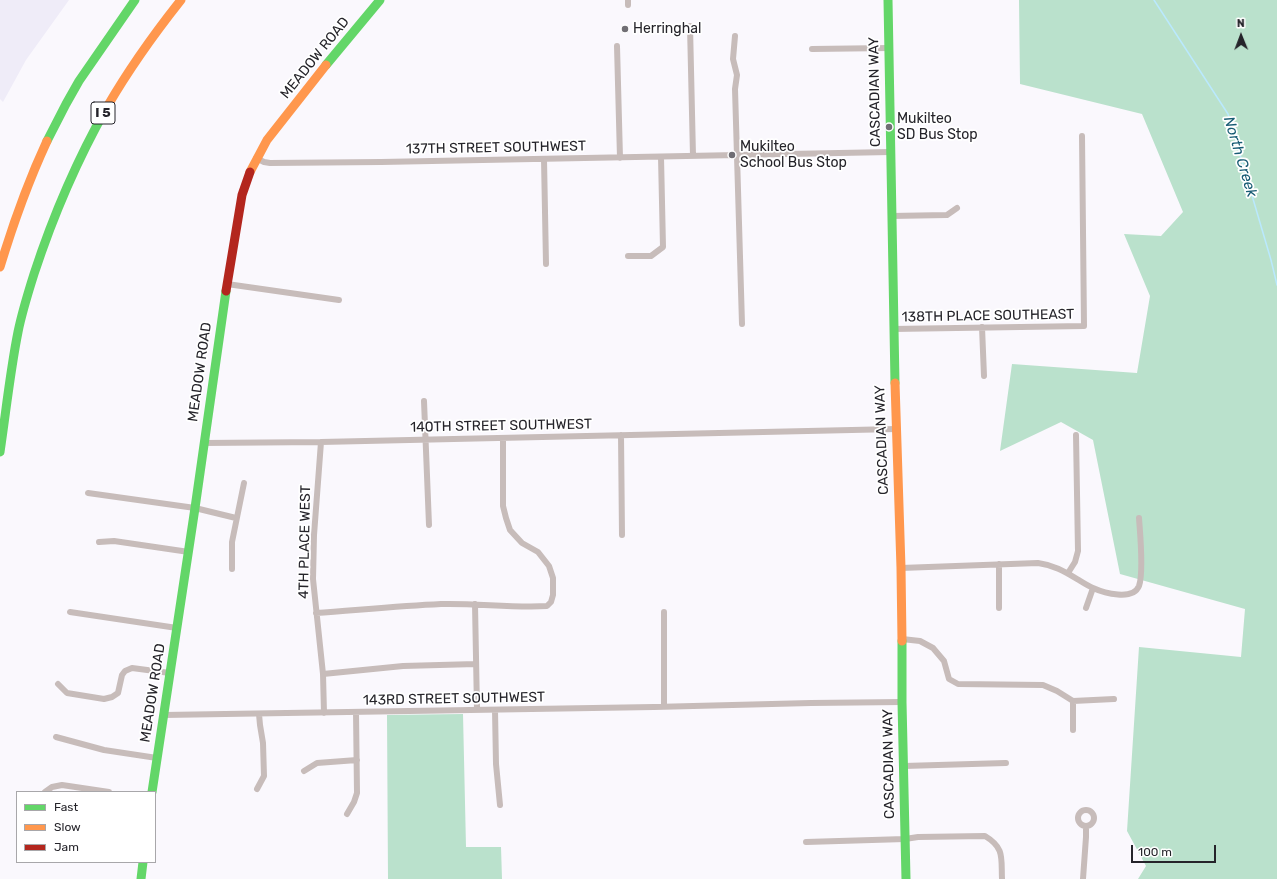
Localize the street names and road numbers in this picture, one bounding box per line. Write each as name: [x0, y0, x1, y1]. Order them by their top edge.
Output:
street label: MEADOW ROAD: [277, 14, 353, 102]
street label: CASCADIAN WAY: [866, 37, 884, 147]
road number: I 5: [91, 102, 115, 124]
street label: 137TH STREET SOUTHWEST: [406, 138, 586, 158]
street label: 138TH PLACE SOUTHEAST: [902, 306, 1074, 326]
street label: MEADOW ROAD: [185, 321, 215, 423]
street label: CASCADIAN WAY: [872, 385, 892, 495]
street label: 140TH STREET SOUTHWEST: [410, 416, 592, 436]
street label: 4TH PLACE WEST: [296, 485, 314, 599]
street label: MEADOW ROAD: [137, 642, 169, 744]
street label: 143RD STREET SOUTHWEST: [363, 689, 545, 709]
street label: CASCADIAN WAY: [880, 709, 898, 819]

